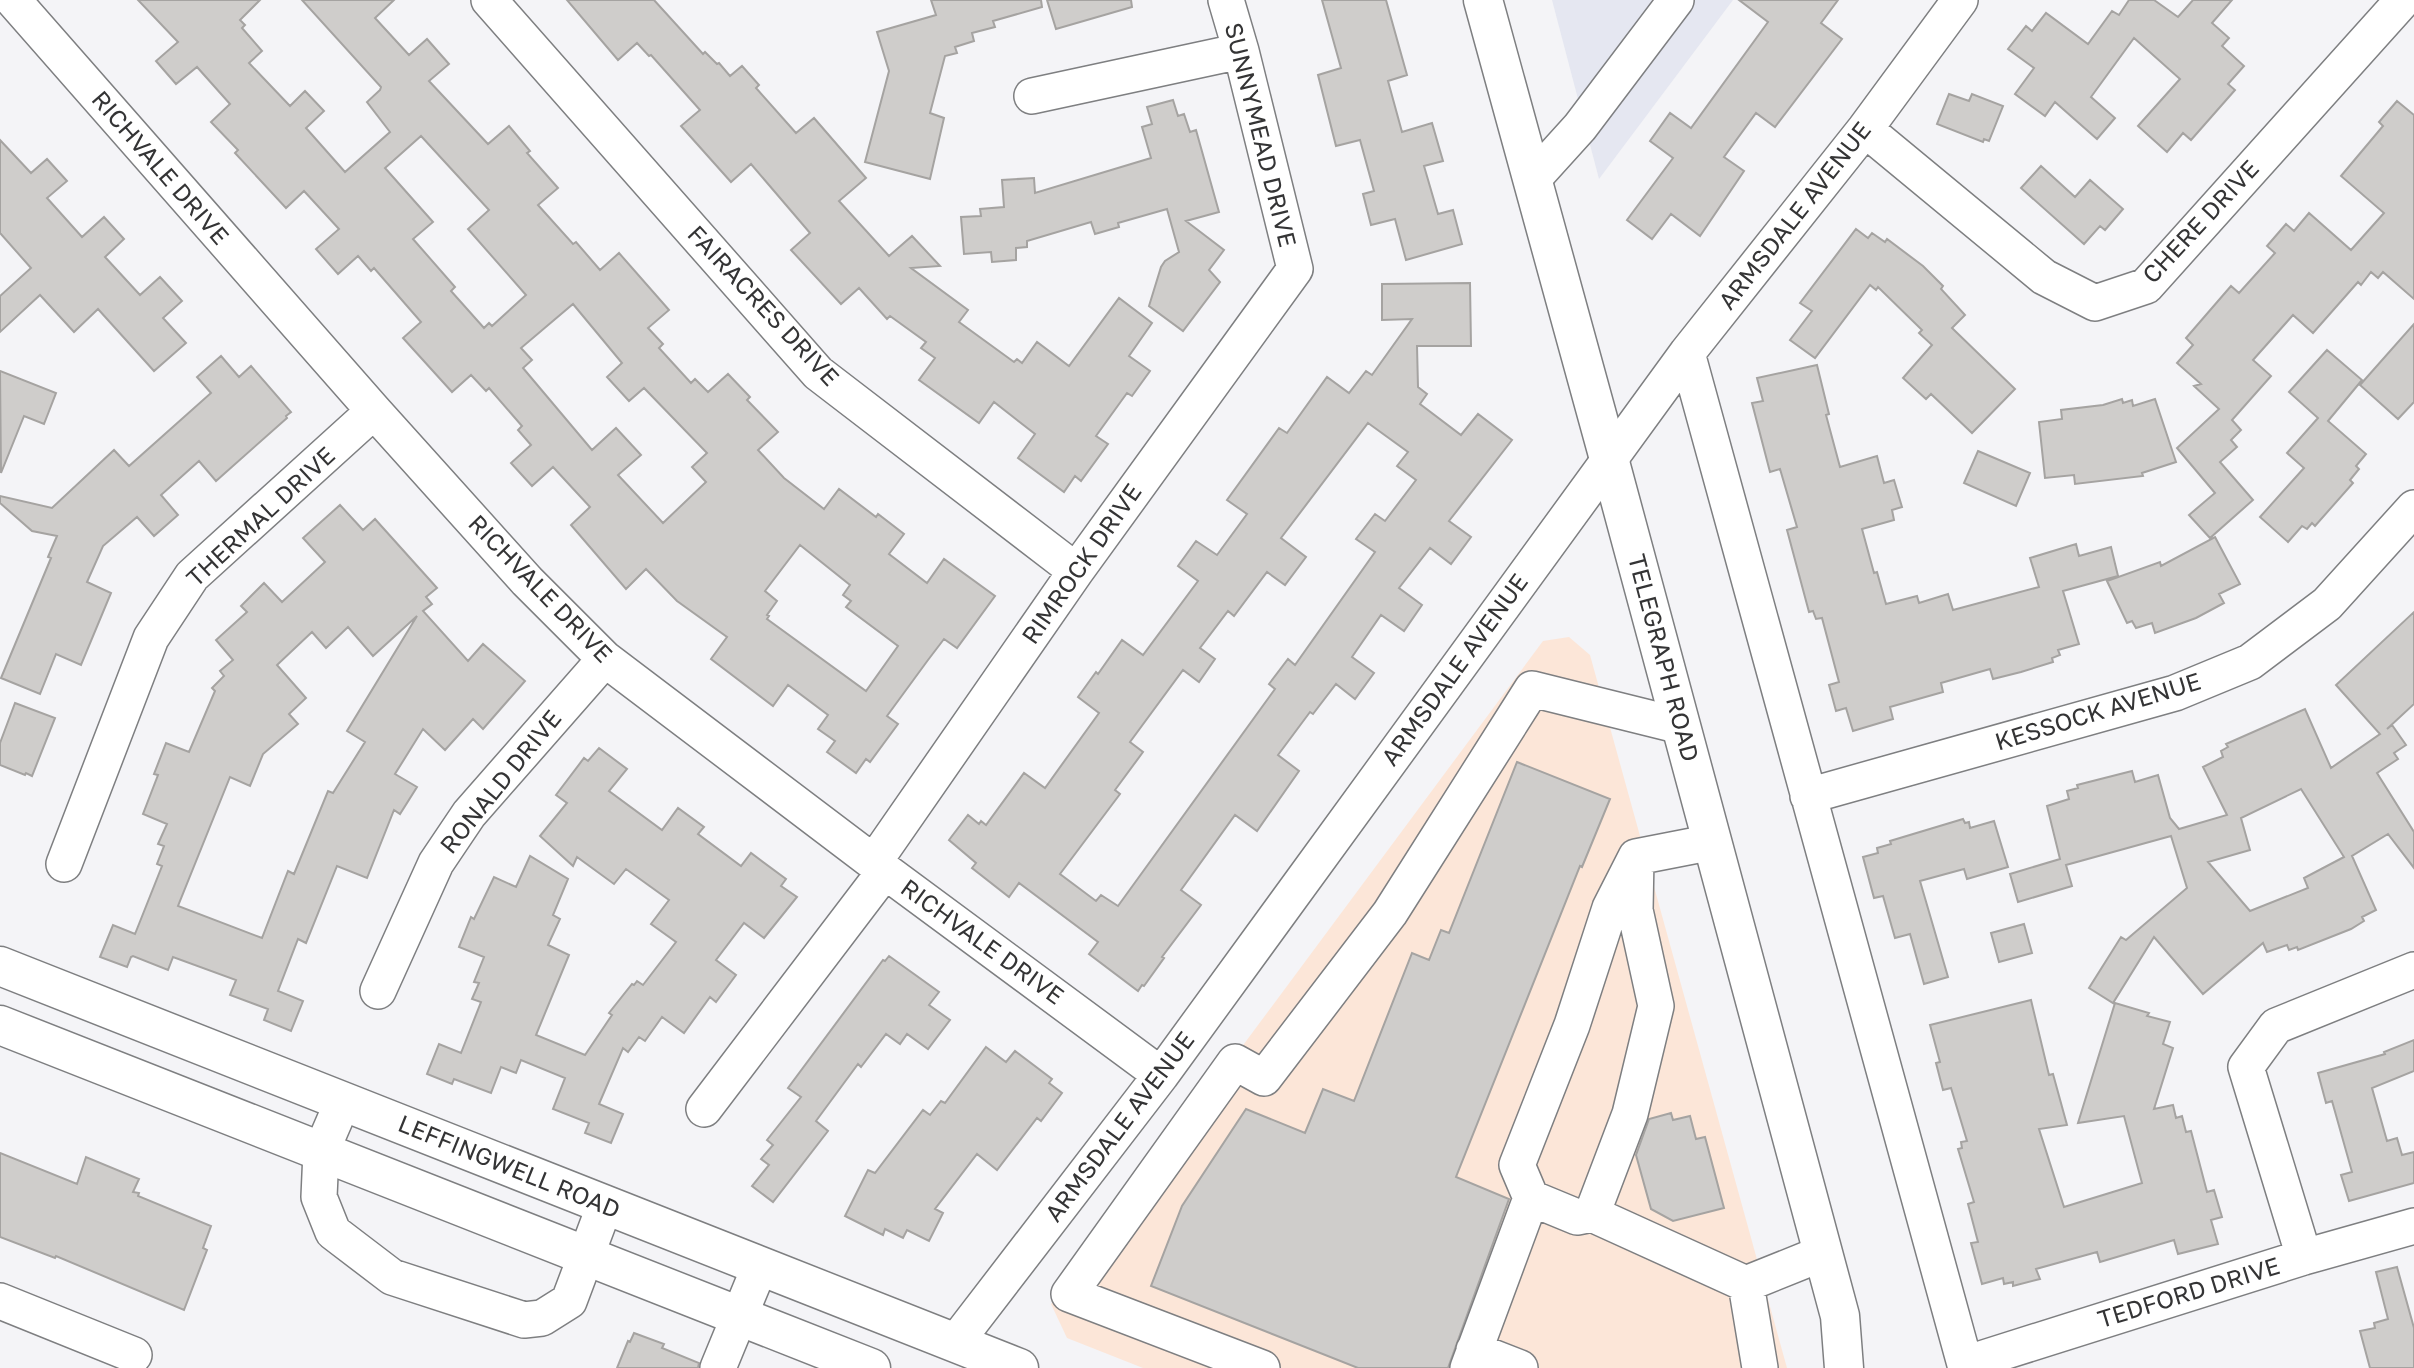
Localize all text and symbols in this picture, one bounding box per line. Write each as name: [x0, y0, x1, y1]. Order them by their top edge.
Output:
street label: SUNNYMEAD DRIVE: [1220, 19, 1303, 250]
street label: RICHVALE DRIVE: [87, 84, 236, 250]
street label: ARMSDALE AVENUE: [1712, 115, 1876, 315]
street label: CHERE DRIVE: [2136, 153, 2264, 288]
street label: FAIRACRES DRIVE: [682, 219, 846, 391]
street label: THERMAL DRIVE: [180, 440, 340, 592]
street label: RIMROCK DRIVE: [1015, 477, 1147, 649]
street label: RICHVALE DRIVE: [463, 508, 619, 668]
street label: TELEGRAPH ROAD: [1623, 551, 1706, 764]
street label: ARMSDALE AVENUE: [1374, 567, 1533, 771]
street label: KESSOCK AVENUE: [1991, 665, 2204, 756]
street label: RONALD DRIVE: [433, 703, 567, 859]
street label: RICHVALE DRIVE: [896, 872, 1070, 1010]
street label: ARMSDALE AVENUE: [1038, 1025, 1200, 1227]
street label: LEFFINGWELL ROAD: [394, 1108, 625, 1223]
street label: TEDFORD DRIVE: [2094, 1250, 2283, 1333]

